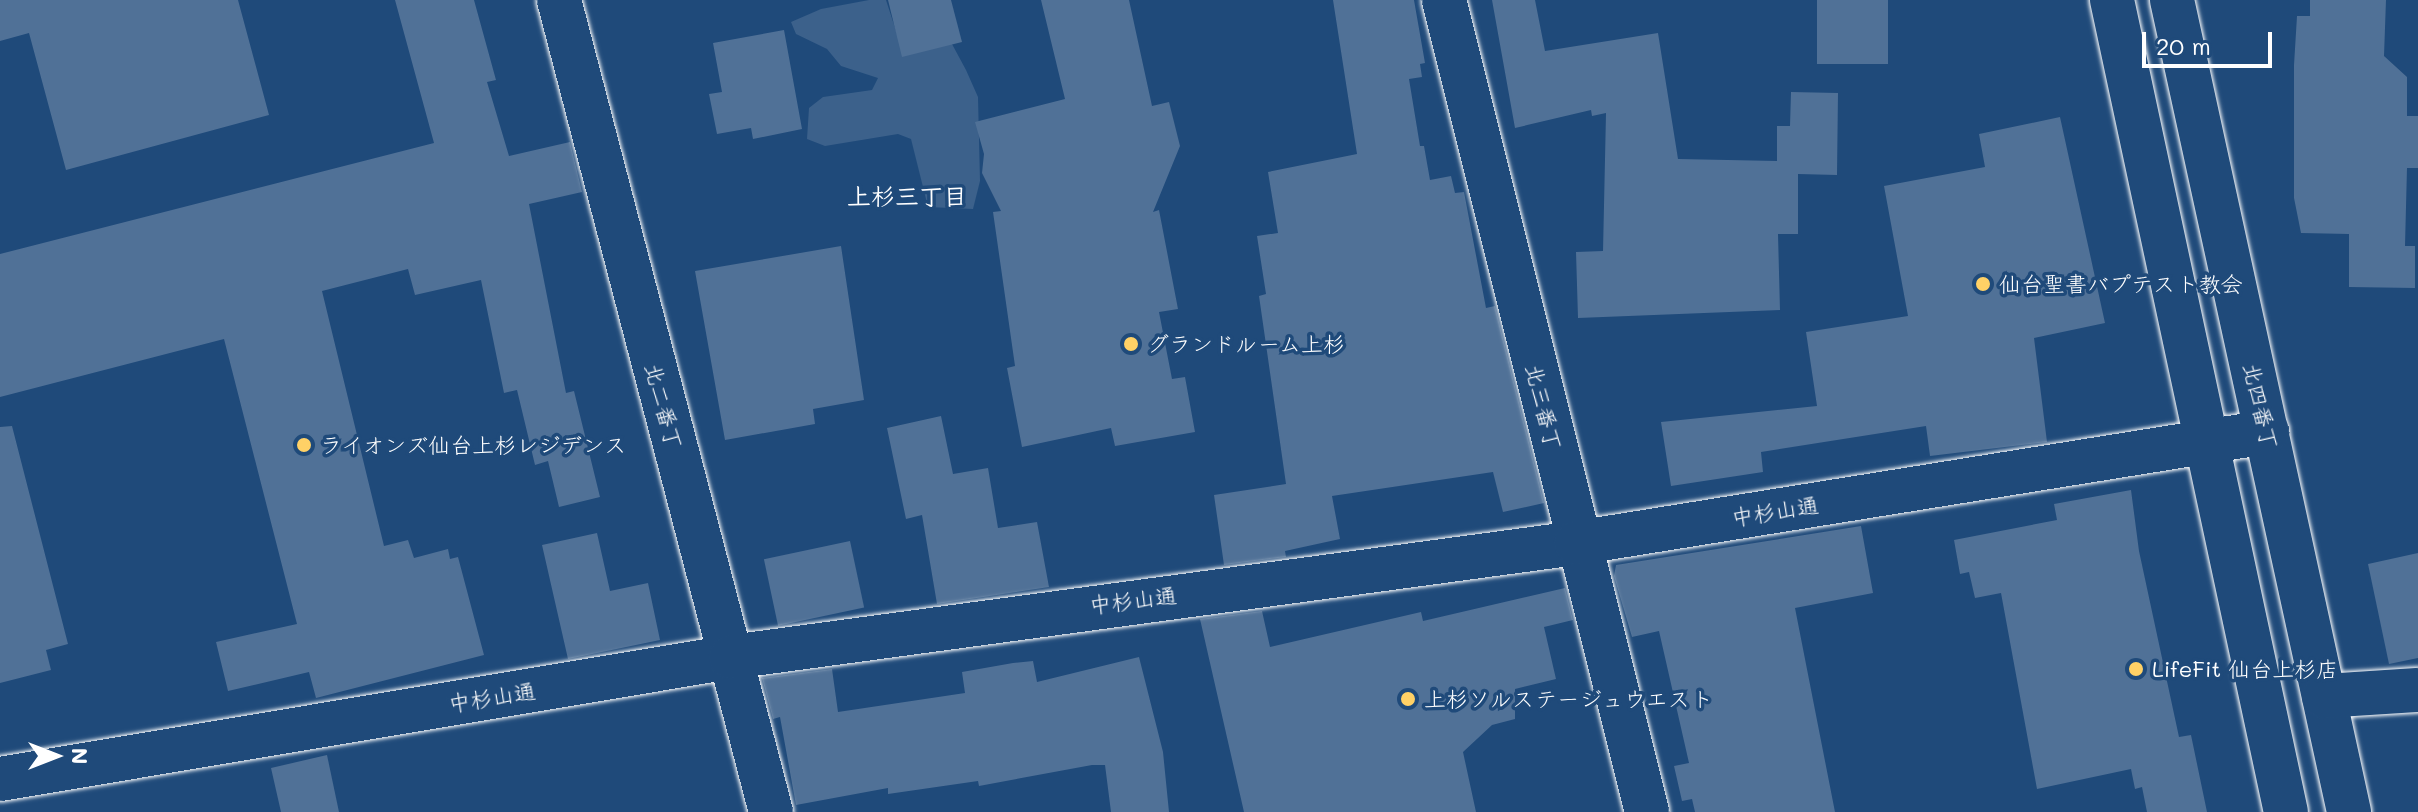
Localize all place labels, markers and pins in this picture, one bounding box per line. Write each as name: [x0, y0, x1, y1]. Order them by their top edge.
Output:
place label: 仙台聖書バプテスト教会: [1999, 271, 2241, 297]
marker: 仙台聖書バプテスト教会: [1974, 275, 1992, 293]
place label: グランドルーム上杉: [1147, 331, 1346, 357]
marker: グランドルーム上杉: [1122, 335, 1140, 353]
place label: ライオンズ仙台上杉レジデンス: [320, 432, 628, 458]
marker: ライオンズ仙台上杉レジデンス: [295, 436, 313, 454]
place label: LifeFit 仙台上杉店: [2152, 656, 2338, 682]
marker: LifeFit 仙台上杉店: [2127, 660, 2145, 678]
place label: 上杉ソルステージュウエスト: [1424, 686, 1710, 712]
marker: 上杉ソルステージュウエスト: [1399, 690, 1417, 708]

